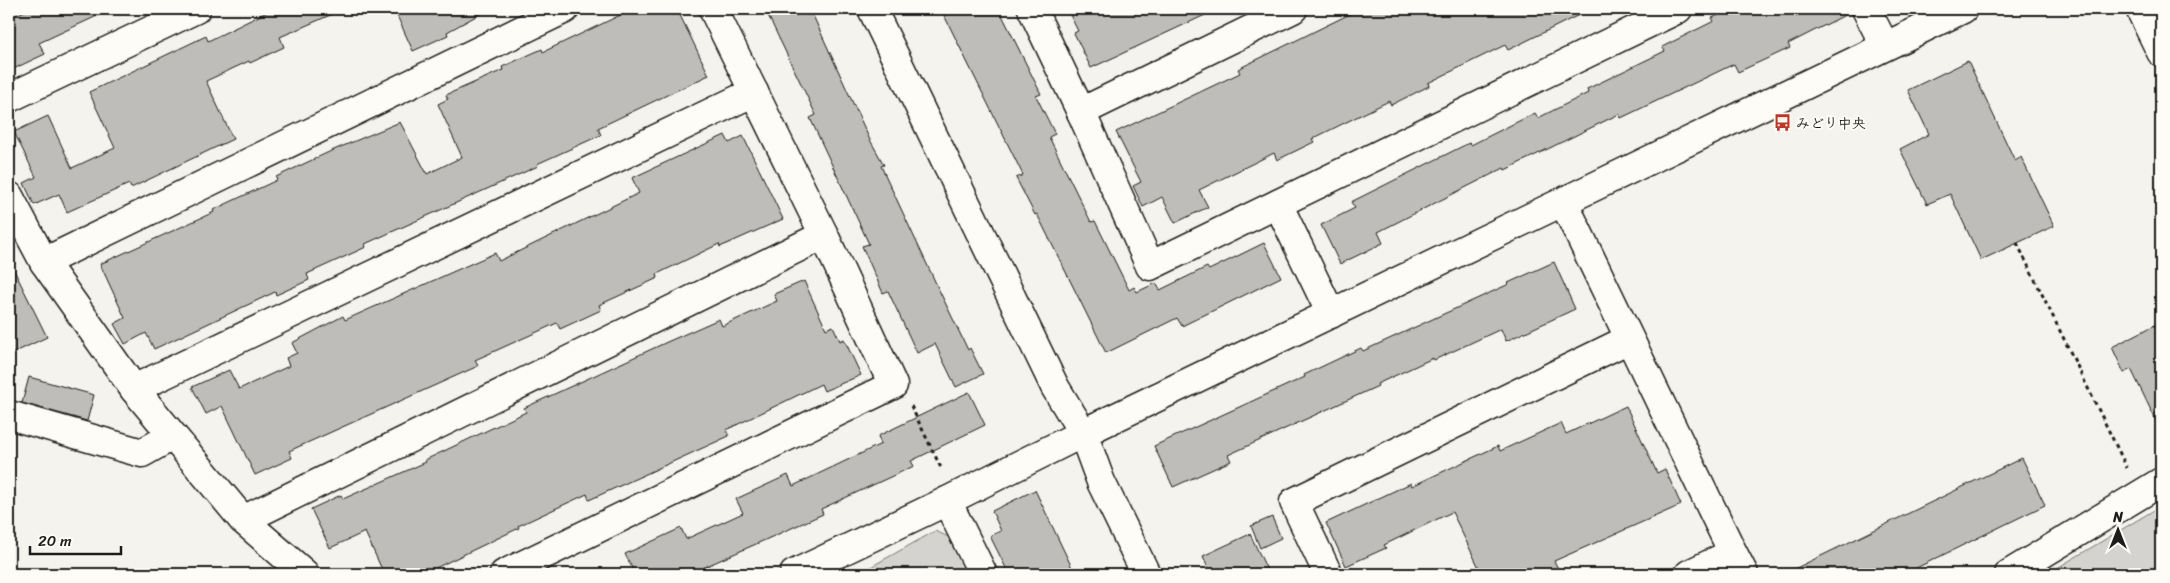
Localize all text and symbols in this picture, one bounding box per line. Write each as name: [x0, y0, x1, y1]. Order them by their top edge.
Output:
place label: みどり中央: [1796, 111, 1866, 136]
bus stop icon: みどり中央: [1772, 113, 1792, 133]
text: N: [2112, 505, 2123, 530]
north arrow: [2092, 506, 2142, 556]
scale bar: [30, 523, 121, 555]
text: 20 m: [38, 528, 72, 554]

